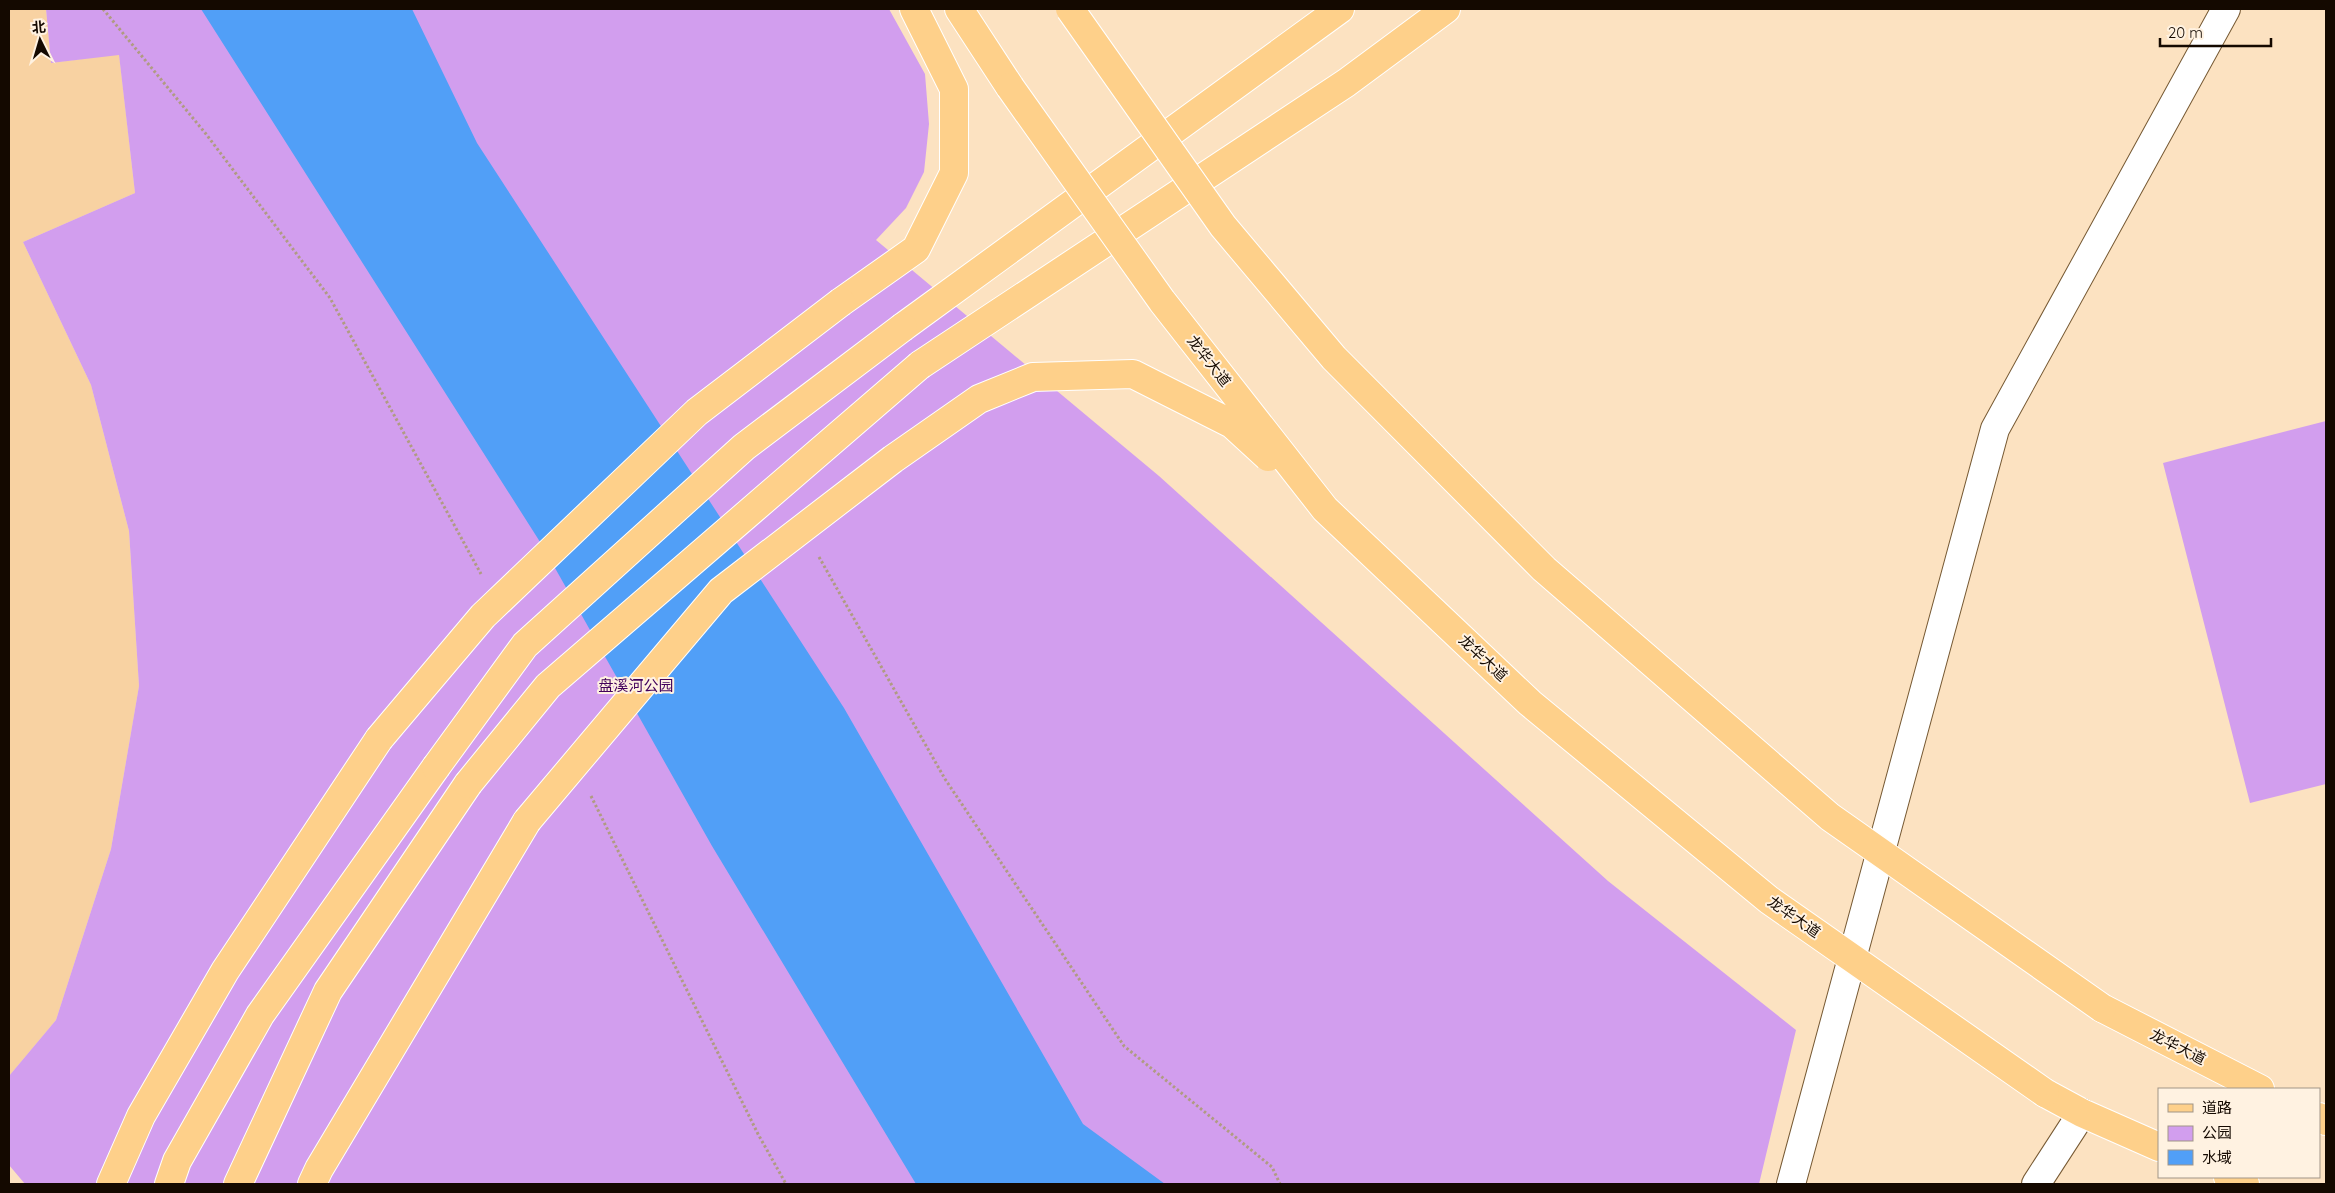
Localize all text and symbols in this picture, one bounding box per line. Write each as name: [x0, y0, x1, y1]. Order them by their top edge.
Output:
north arrow: [15, 15, 65, 65]
scale bar: [2160, 15, 2271, 47]
text: 北: [31, 17, 47, 37]
text: 20 m: [2168, 23, 2203, 42]
street label: 龙华大道: [1183, 331, 1235, 390]
street label: 龙华大道: [1455, 630, 1512, 685]
park label: 盘溪河公园: [598, 676, 674, 695]
street label: 龙华大道: [1764, 892, 1824, 942]
street label: 龙华大道: [2147, 1024, 2209, 1069]
legend: [2158, 1088, 2320, 1178]
text: 道路: [2202, 1098, 2232, 1117]
text: 公园: [2202, 1123, 2232, 1142]
text: 水域: [2202, 1148, 2232, 1167]

